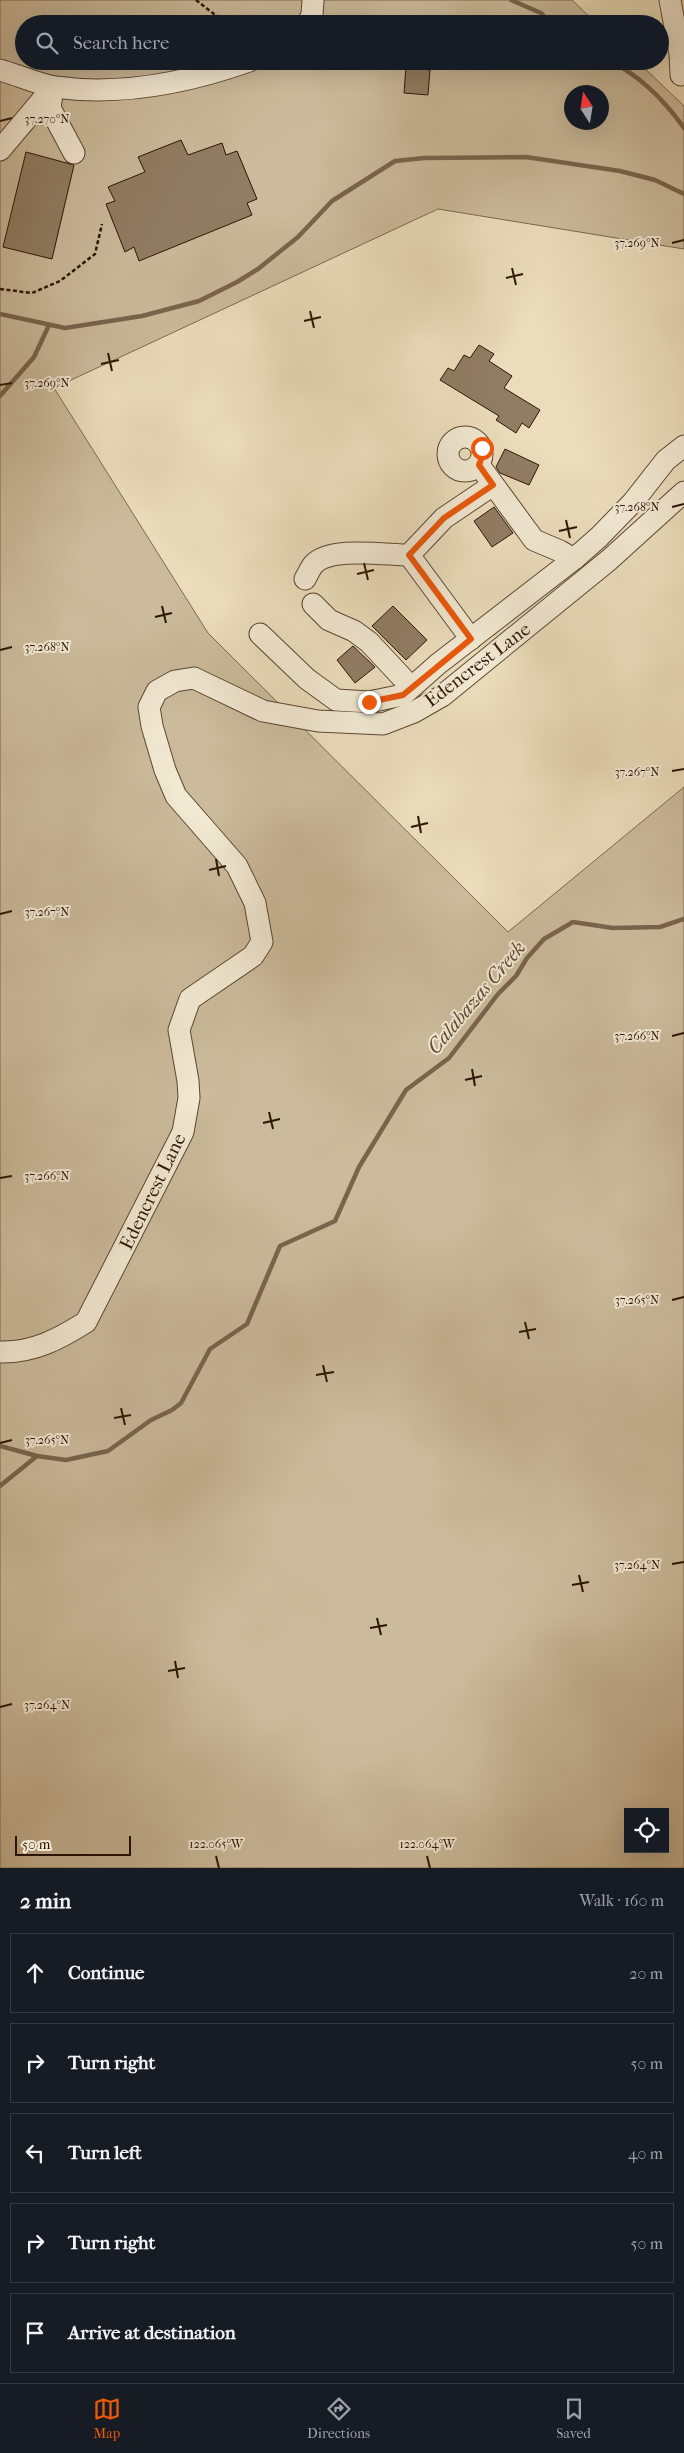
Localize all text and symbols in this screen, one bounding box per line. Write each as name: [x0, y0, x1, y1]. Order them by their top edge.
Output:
search box: [15, 15, 669, 70]
icon: search: [33, 29, 61, 57]
text: Search here: [73, 32, 169, 54]
north arrow: [564, 85, 609, 130]
text: 37.270°N: [25, 112, 69, 126]
text: 37.269°N: [614, 236, 660, 250]
text: 37.269°N: [24, 376, 70, 390]
route start: [471, 437, 494, 460]
text: 37.268°N: [614, 500, 660, 514]
street label: Edencrest Lane: [420, 618, 535, 712]
text: 37.268°N: [24, 640, 70, 654]
route end: [358, 691, 381, 714]
text: 37.267°N: [615, 765, 659, 779]
text: 37.267°N: [25, 905, 69, 919]
water label: Calabazas Creek: [423, 936, 530, 1058]
text: 37.266°N: [614, 1029, 660, 1043]
street label: Edencrest Lane: [115, 1130, 191, 1253]
text: 37.266°N: [24, 1169, 70, 1183]
text: 37.265°N: [615, 1293, 659, 1307]
text: 37.265°N: [25, 1433, 69, 1447]
text: 37.264°N: [614, 1558, 660, 1572]
text: 37.264°N: [24, 1698, 70, 1712]
map controls: [624, 1808, 669, 1853]
button: locate: [624, 1808, 669, 1853]
scale bar: [15, 1833, 131, 1856]
text: 50 m: [22, 1836, 50, 1853]
text: 122.065°W: [189, 1837, 244, 1851]
text: 122.064°W: [399, 1837, 456, 1851]
text: 2 min: [20, 1889, 71, 1913]
text: Walk · 160 m: [579, 1891, 664, 1910]
icon: ahead: [21, 1959, 49, 1987]
text: Continue: [68, 1962, 144, 1984]
text: 20 m: [629, 1964, 663, 1983]
icon: right: [21, 2049, 49, 2077]
text: Turn right: [68, 2052, 155, 2074]
text: 50 m: [631, 2054, 663, 2073]
icon: left: [21, 2139, 49, 2167]
text: Turn left: [68, 2142, 142, 2164]
text: 40 m: [628, 2144, 663, 2163]
icon: right: [21, 2229, 49, 2257]
text: Turn right: [68, 2232, 155, 2254]
text: 50 m: [631, 2234, 663, 2253]
icon: arrive: [21, 2319, 49, 2347]
text: Arrive at destination: [68, 2322, 236, 2344]
tab: Map: [93, 2395, 121, 2442]
tab: Directions: [307, 2395, 370, 2442]
tab: Saved: [556, 2395, 591, 2442]

